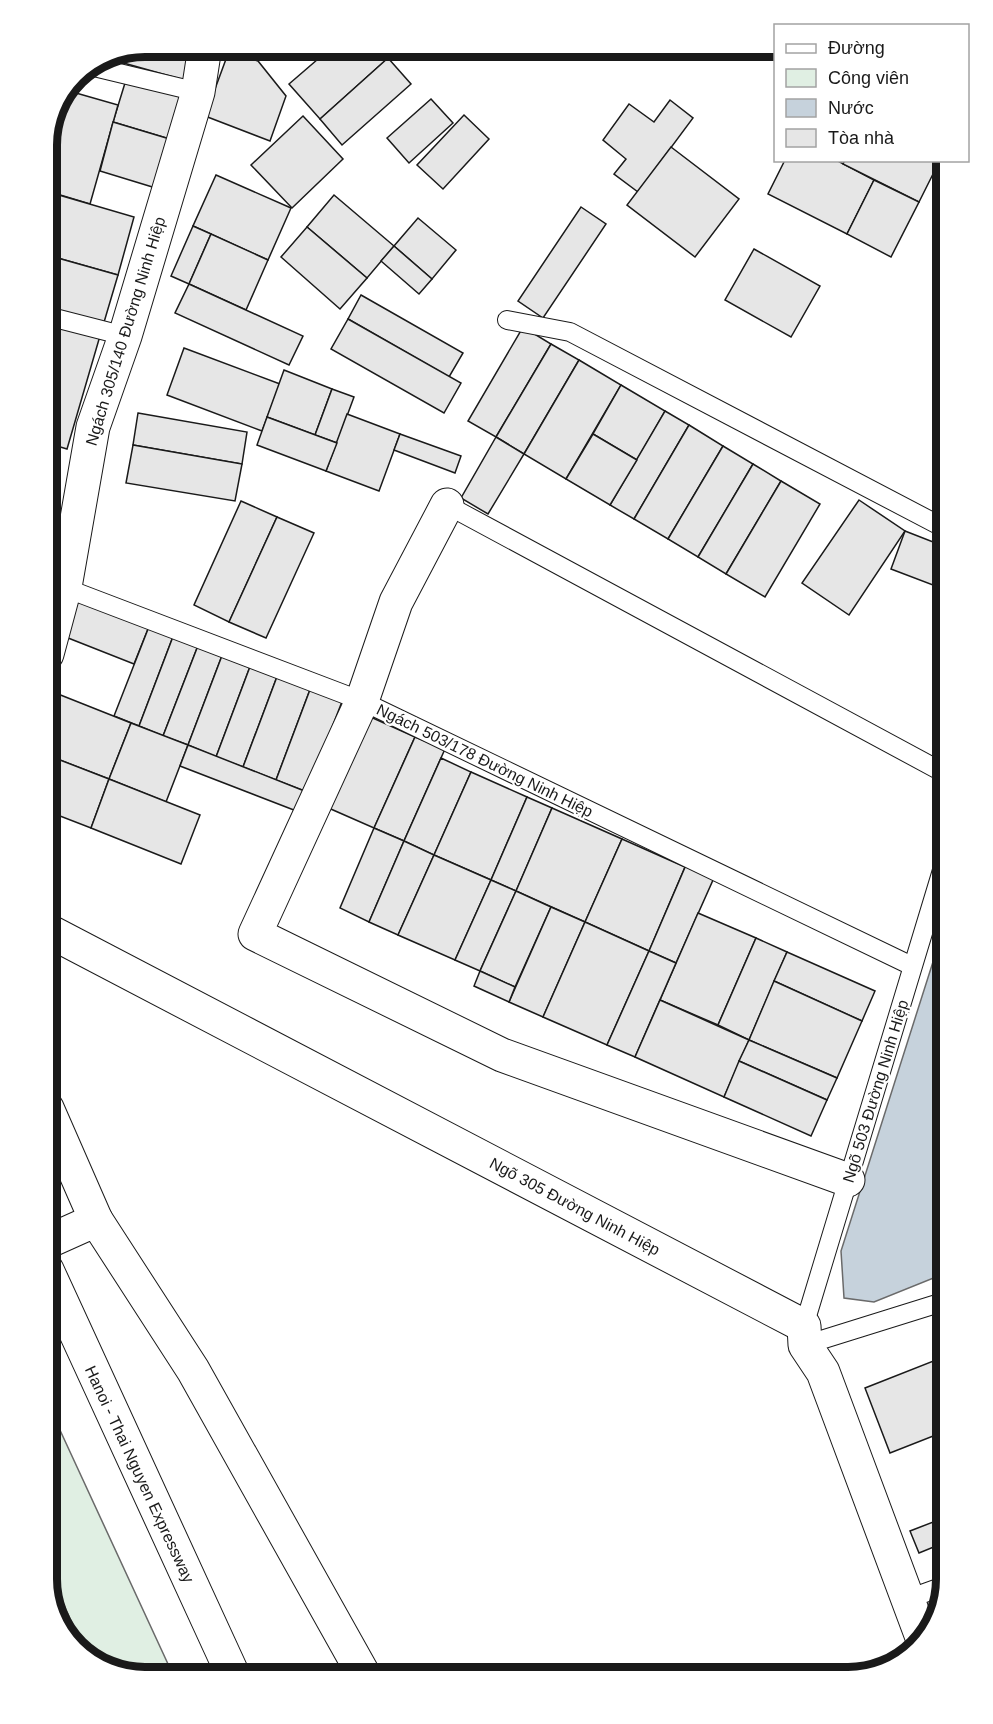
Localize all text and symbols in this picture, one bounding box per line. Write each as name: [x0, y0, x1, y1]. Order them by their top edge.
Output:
legend: [774, 24, 969, 162]
text: Đường: [828, 38, 885, 58]
text: Công viên: [828, 68, 909, 88]
text: Nước: [828, 98, 874, 118]
text: Tòa nhà: [828, 128, 895, 148]
street label: Ngách 305/140 Đường Ninh Hiệp: [83, 215, 168, 448]
street label: Ngách 503/178 Đường Ninh Hiệp: [374, 701, 596, 820]
street label: Ngõ 503 Đường Ninh Hiệp: [840, 998, 911, 1185]
street label: Ngõ 305 Đường Ninh Hiệp: [487, 1154, 663, 1259]
street label: Hanoi - Thai Nguyen Expressway: [82, 1363, 197, 1585]

